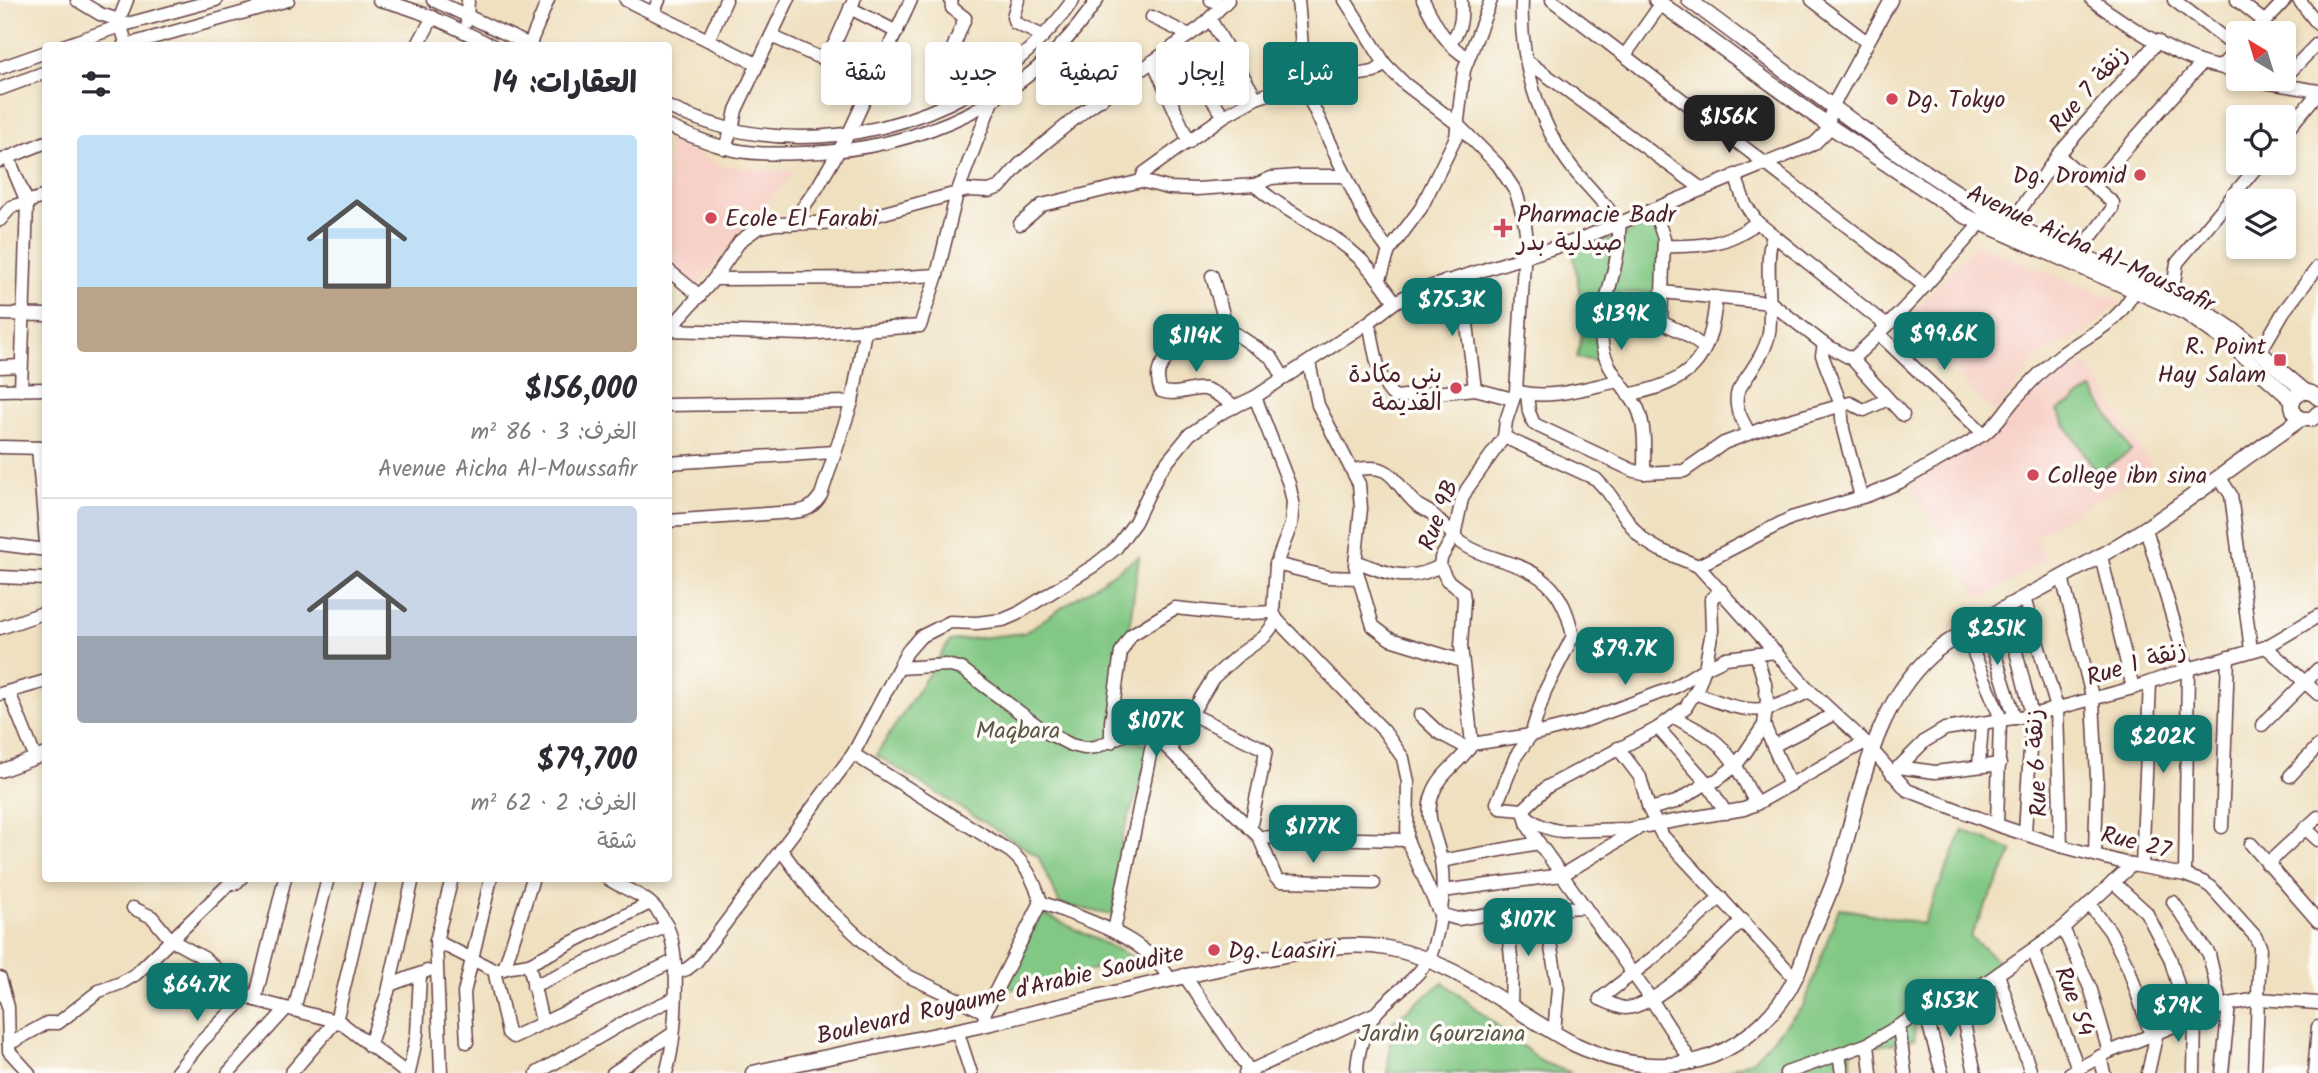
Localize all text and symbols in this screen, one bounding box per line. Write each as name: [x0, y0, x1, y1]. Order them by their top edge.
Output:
north arrow: [2226, 21, 2296, 91]
map controls: [2226, 21, 2296, 259]
street label: Rue 7 زنقة: [2040, 37, 2139, 143]
chip: شقة: [821, 42, 911, 105]
chip: جديد: [925, 42, 1022, 105]
chip: تصفية: [1036, 42, 1142, 105]
chip: إيجار: [1156, 42, 1249, 105]
chip: شراء: [1263, 42, 1358, 105]
text: العقارات: 14: [492, 60, 637, 108]
icon: filters: [77, 65, 115, 103]
place label: Dg. Tokyo: [1906, 81, 2005, 120]
marker: Dg. Tokyo: [1884, 91, 1900, 107]
pin: $156K: [1680, 96, 1778, 155]
text: $156K: [1700, 100, 1758, 136]
button: locate: [2226, 105, 2296, 175]
place label: Dg. Dromid: [2013, 157, 2127, 196]
marker: Dg. Dromid: [2132, 167, 2148, 183]
street label: Avenue Aicha Al-Moussafir: [1960, 175, 2223, 325]
icon: home: [294, 181, 420, 307]
button: layers: [2226, 189, 2296, 259]
place label: Pharmacie Badr صيدلية بدر: [1515, 196, 1678, 263]
place label: Ecole El Farabi: [725, 200, 879, 239]
marker: Ecole El Farabi: [703, 210, 719, 226]
marker: Pharmacie Badr صيدلية بدر: [1495, 220, 1511, 236]
pin: $75.3K: [1395, 278, 1509, 338]
text: $75.3K: [1418, 283, 1486, 319]
pin: $139K: [1572, 292, 1670, 352]
text: $139K: [1592, 297, 1650, 333]
pin: $99.6K: [1887, 312, 2001, 372]
pin: $114K: [1147, 314, 1245, 374]
text: $99.6K: [1910, 317, 1978, 353]
text: $114K: [1169, 319, 1223, 355]
place label: R. Point Hay Salam: [2158, 328, 2267, 395]
marker: R. Point Hay Salam: [2272, 352, 2288, 368]
place label: بني مكادة القديمة: [1348, 356, 1442, 423]
text: $156,000: [525, 366, 637, 414]
marker: بني مكادة القديمة: [1448, 380, 1464, 396]
text: الغرف: 3 · 86 m²: [471, 415, 637, 451]
text: Avenue Aicha Al-Moussafir: [378, 452, 637, 488]
place label: College ibn sina: [2047, 457, 2207, 496]
marker: College ibn sina: [2025, 467, 2041, 483]
street label: Rue 9B: [1408, 474, 1471, 557]
icon: home: [294, 552, 420, 678]
pin: $251K: [1948, 608, 2046, 667]
text: $251K: [1967, 612, 2027, 648]
pin: $79.7K: [1568, 628, 1682, 687]
street label: Rue 1 زنقة: [2082, 631, 2191, 698]
text: $79.7K: [1592, 632, 1658, 668]
pin: $107K: [1107, 700, 1205, 759]
text: $107K: [1127, 704, 1185, 740]
street label: Rue 6 زنقة: [2015, 708, 2060, 818]
park label: Maqbara: [976, 712, 1060, 751]
pin: $202K: [2114, 716, 2212, 775]
text: $202K: [2130, 720, 2196, 756]
text: $79,700: [537, 737, 637, 785]
text: الغرف: 2 · 62 m²: [471, 786, 637, 822]
pin: $177K: [1264, 806, 1362, 865]
text: $177K: [1285, 810, 1341, 846]
street label: Rue 27: [2096, 816, 2176, 871]
text: شقة: [597, 824, 637, 860]
pin: $107K: [1479, 898, 1577, 958]
text: $107K: [1499, 903, 1557, 939]
place label: Dg. Laasiri: [1228, 932, 1337, 971]
street label: Boulevard Royaume d'Arabie Saoudite: [813, 934, 1188, 1057]
marker: Dg. Laasiri: [1206, 942, 1222, 958]
street label: Rue 54: [2042, 961, 2105, 1042]
pin: $64.7K: [140, 964, 254, 1023]
text: $64.7K: [163, 968, 231, 1004]
pin: $153K: [1901, 979, 1999, 1039]
text: $153K: [1921, 984, 1979, 1020]
pin: $79K: [2137, 984, 2219, 1044]
text: $79K: [2153, 989, 2203, 1025]
park label: Jardin Gourziana: [1358, 1015, 1526, 1054]

